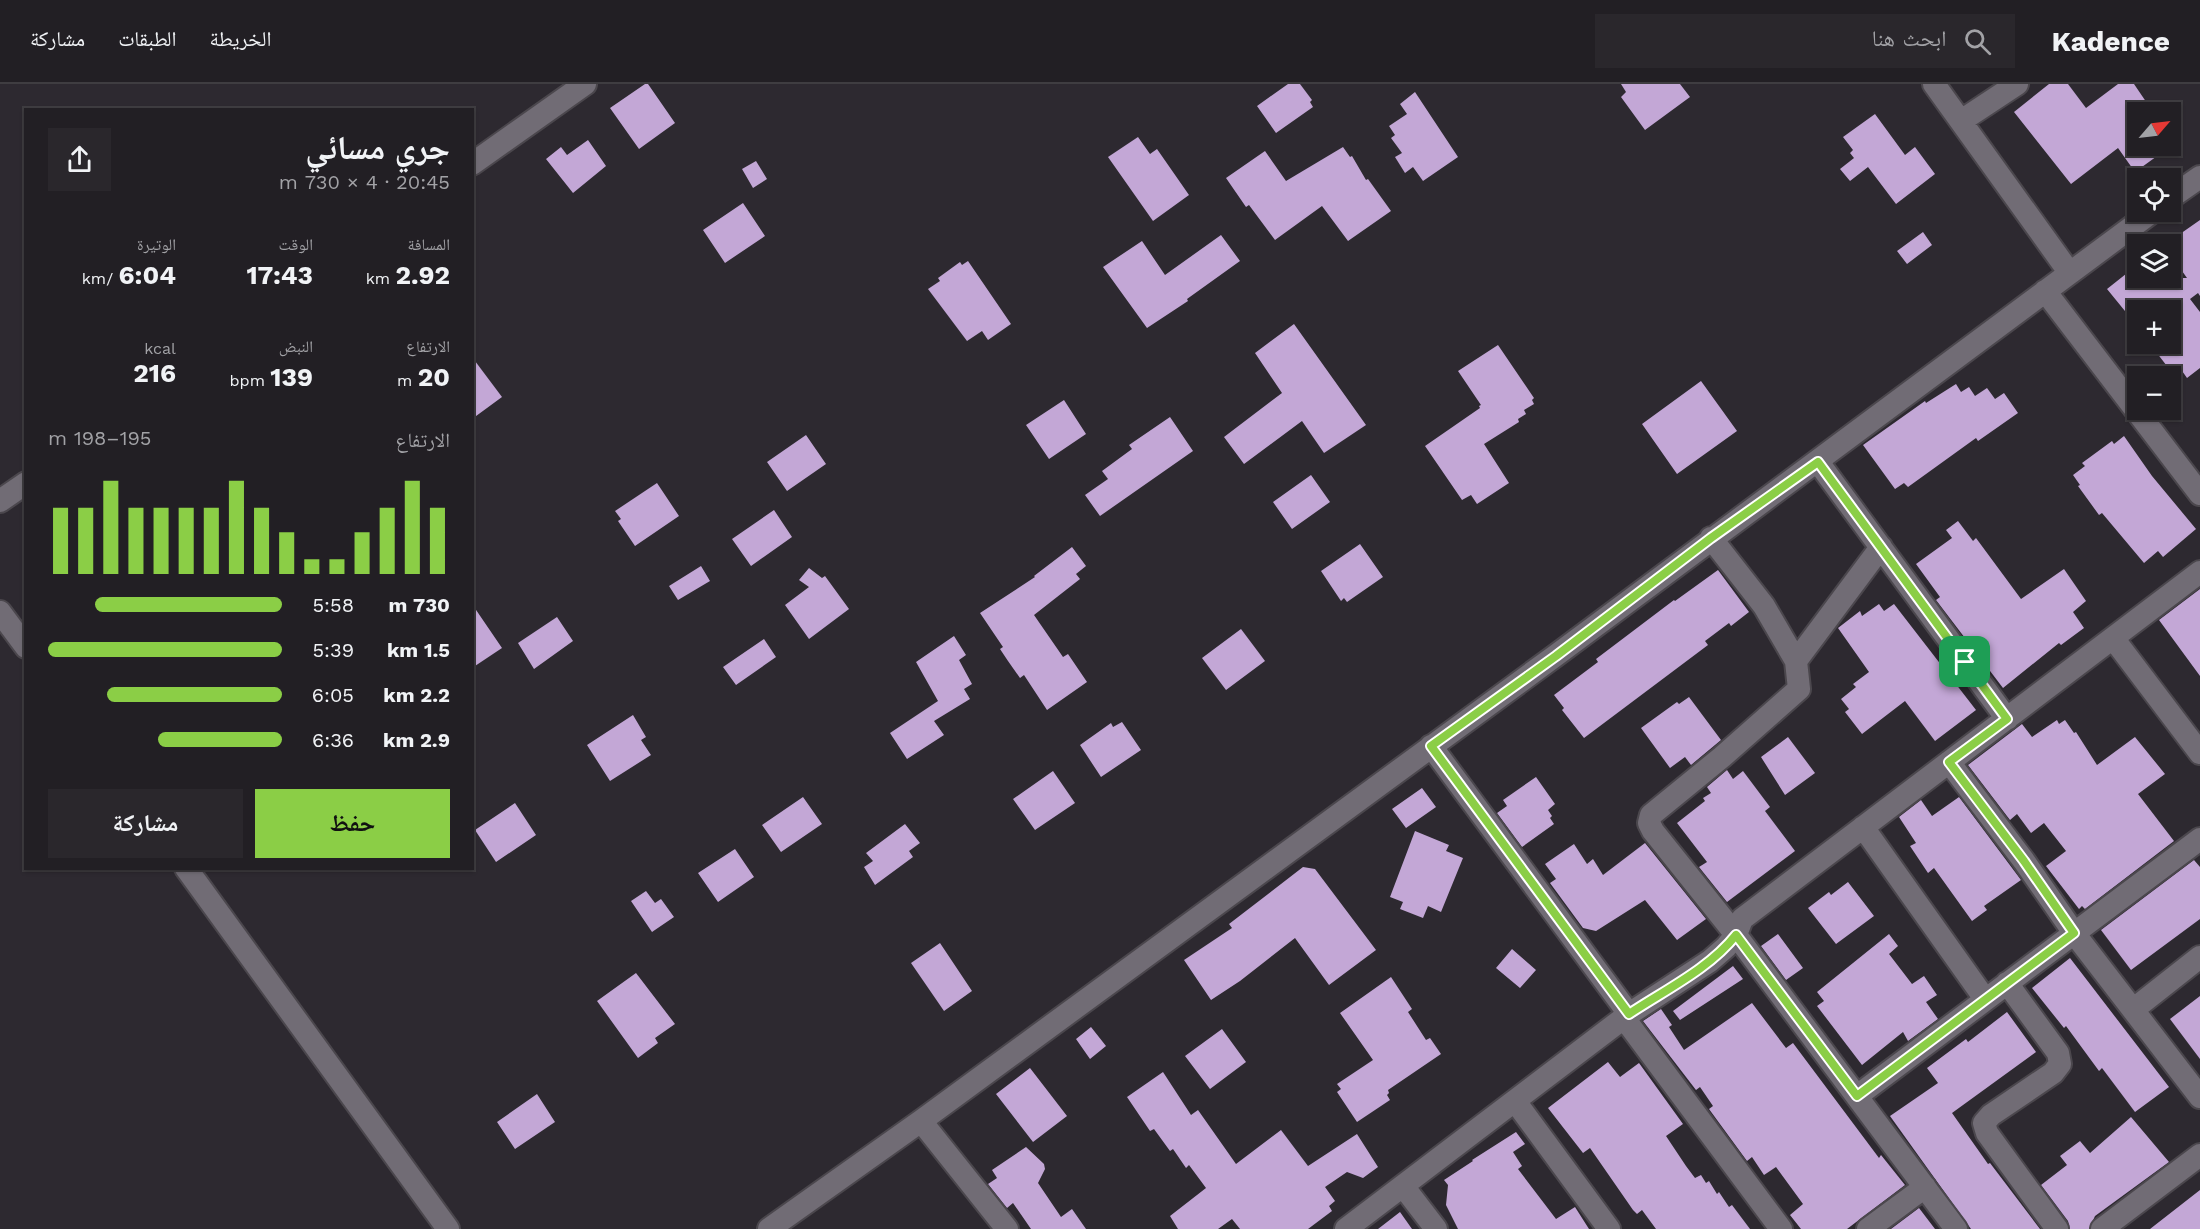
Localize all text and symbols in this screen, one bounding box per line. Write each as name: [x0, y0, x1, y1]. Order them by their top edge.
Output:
search box: [1595, 14, 2015, 68]
icon: search: [1961, 25, 1994, 58]
text: Kadence: [2051, 25, 2170, 58]
text: مشاركة: [30, 26, 85, 51]
text: الطبقات: [118, 26, 177, 51]
text: الخريطة: [210, 26, 271, 51]
text: ابحث هنا: [1872, 26, 1946, 51]
north arrow: [2127, 102, 2181, 156]
map controls: [2127, 102, 2181, 420]
button: share: [48, 128, 111, 191]
text: جري مسائي: [305, 128, 450, 167]
button: locate: [2127, 168, 2181, 222]
text: 20:45 · 4 × 730 m: [279, 170, 450, 194]
button: layers: [2127, 234, 2181, 288]
text: الوتيرة: [137, 235, 176, 254]
text: الوقت: [279, 235, 313, 254]
text: المسافة: [408, 235, 450, 254]
text: 6:04: [119, 260, 176, 290]
text: 17:43: [246, 260, 313, 290]
text: 2.92: [395, 260, 450, 290]
text: /km: [82, 269, 119, 288]
text: km: [366, 269, 395, 288]
button: +: [2127, 300, 2181, 354]
text: النبض: [279, 337, 313, 356]
text: الارتفاع: [406, 337, 450, 356]
text: kcal: [144, 339, 176, 358]
text: 216: [133, 358, 176, 388]
text: 139: [270, 362, 313, 392]
text: 20: [418, 362, 450, 392]
button: −: [2127, 366, 2181, 420]
text: bpm: [230, 371, 270, 390]
text: m: [397, 371, 418, 390]
text: 195–198 m: [48, 426, 151, 450]
text: الارتفاع: [395, 428, 450, 452]
text: 5:58: [312, 593, 354, 617]
text: 730 m: [389, 593, 450, 617]
pin: [1939, 636, 1990, 687]
text: 5:39: [312, 638, 354, 662]
text: 1.5 km: [387, 638, 450, 662]
icon: arrive: [1948, 645, 1981, 678]
text: 6:05: [312, 683, 354, 707]
text: 2.2 km: [383, 683, 450, 707]
text: 6:36: [312, 728, 354, 752]
text: 2.9 km: [383, 728, 450, 752]
button: مشاركة: [48, 789, 243, 858]
button: حفظ: [255, 789, 450, 858]

